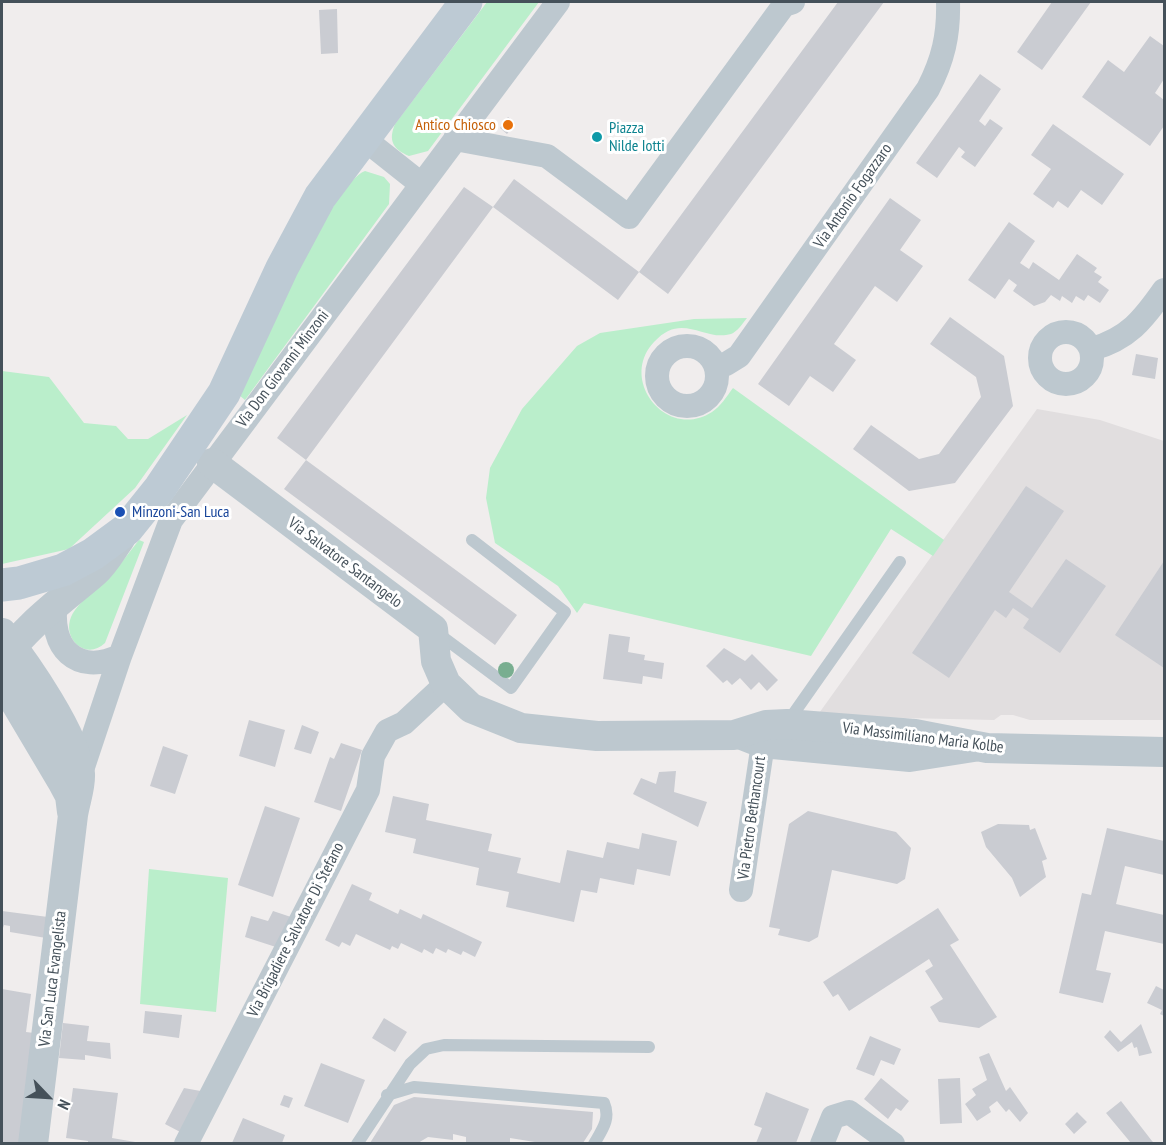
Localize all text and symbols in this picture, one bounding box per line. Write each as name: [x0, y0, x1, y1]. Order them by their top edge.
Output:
place label: Antico Chiosco: [415, 115, 496, 135]
marker: Antico Chiosco: [501, 118, 515, 132]
place label: Piazza Nilde Iotti: [609, 118, 665, 156]
marker: Piazza Nilde Iotti: [590, 130, 604, 144]
street label: Via Antonio Fogazzaro: [810, 140, 896, 252]
street label: Via Don Giovanni Minzoni: [233, 307, 333, 431]
place label: Minzoni-San Luca: [132, 502, 229, 522]
marker: Minzoni-San Luca: [113, 505, 127, 519]
street label: Via Salvatore Santangelo: [284, 514, 406, 612]
street label: Via Massimiliano Maria Kolbe: [841, 719, 1005, 757]
street label: Via Pietro Bethancourt: [734, 755, 770, 881]
street label: Via Brigadiere Salvatore Di Stefano: [244, 839, 348, 1021]
street label: Via San Luca Evangelista: [35, 910, 71, 1048]
north arrow: [18, 1067, 78, 1127]
text: N: [53, 1096, 75, 1113]

